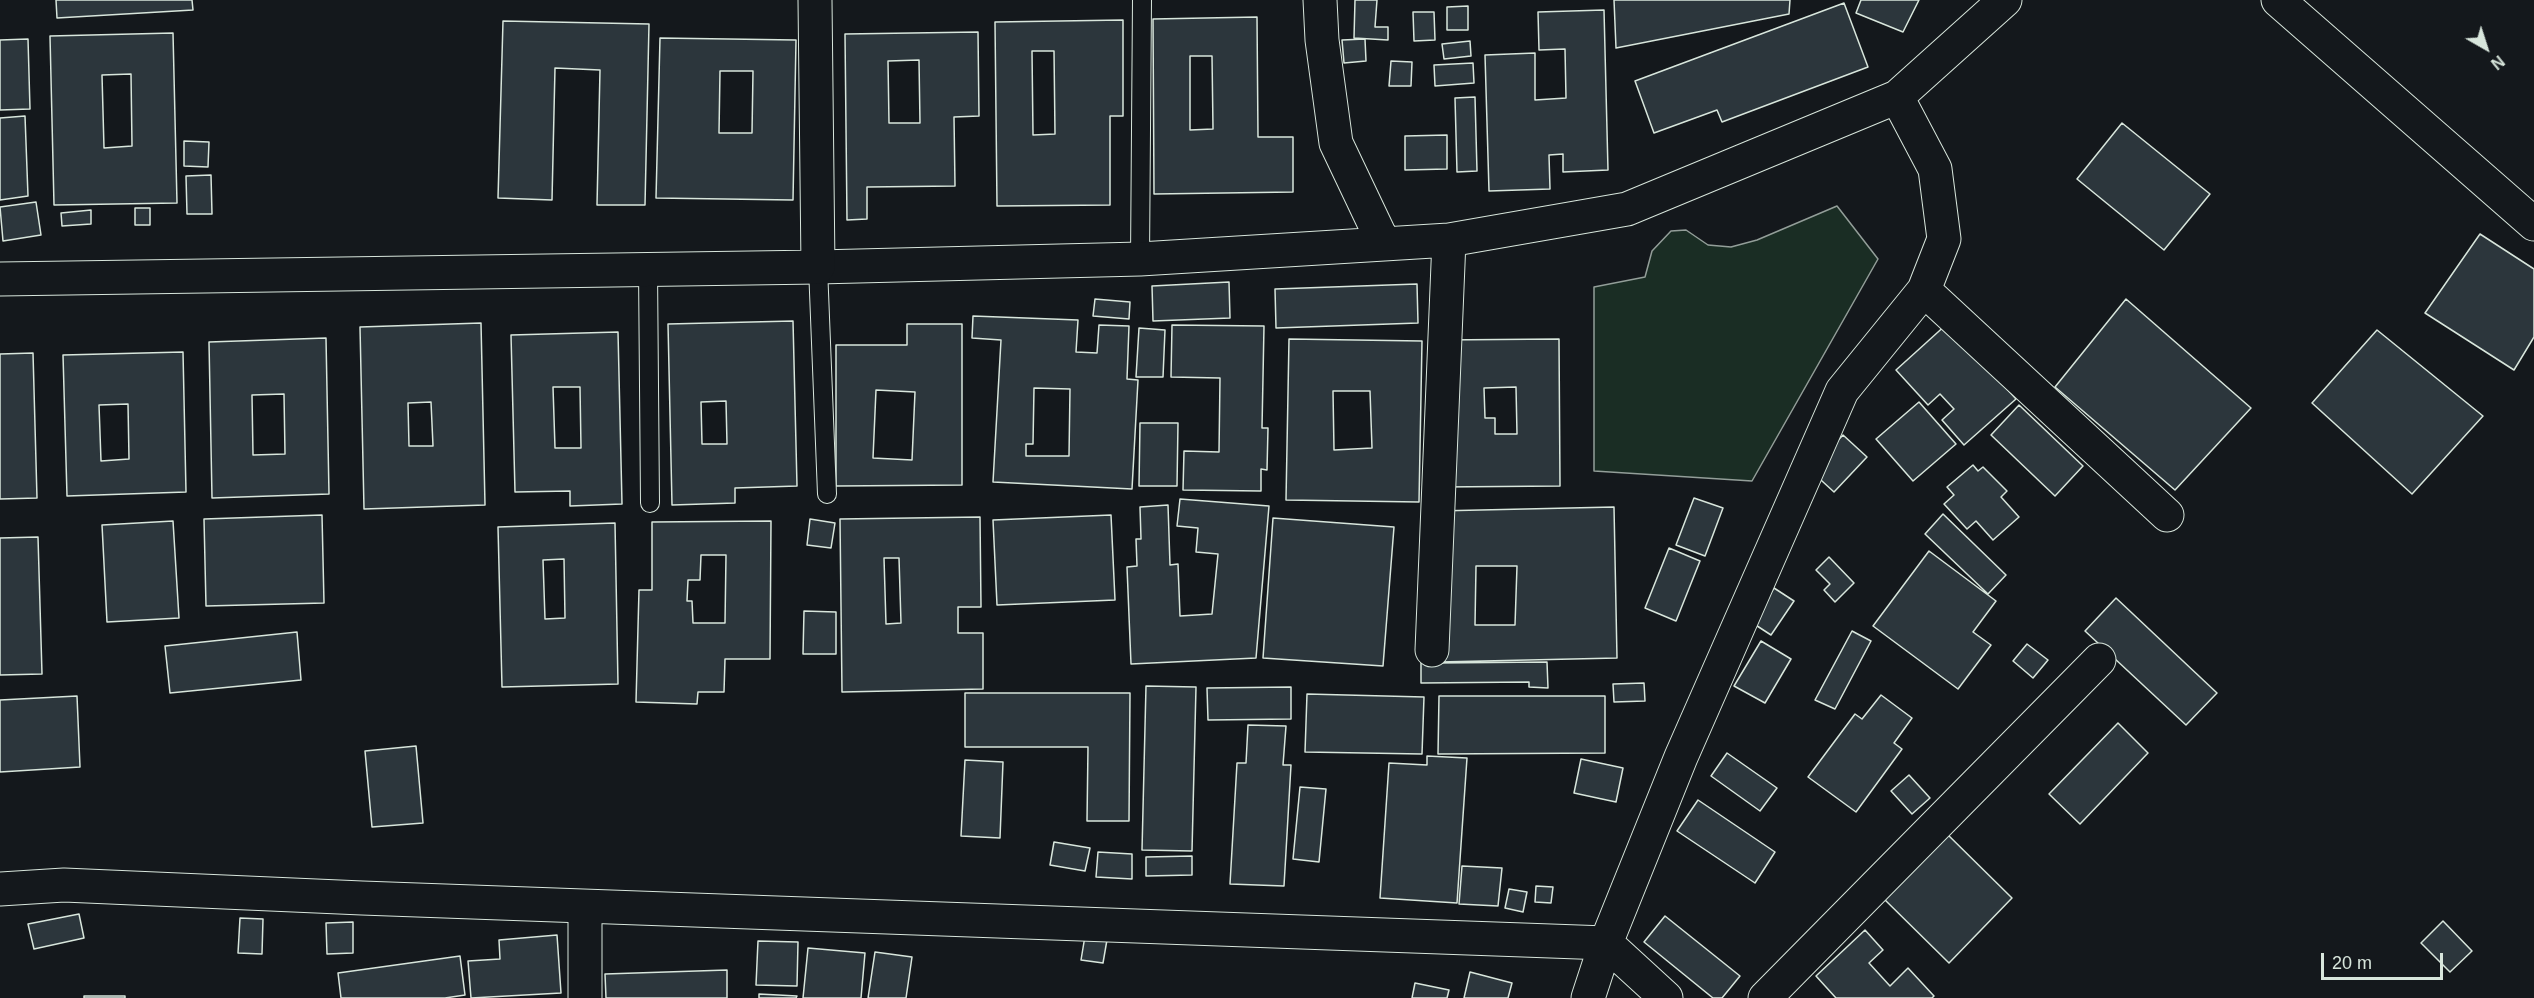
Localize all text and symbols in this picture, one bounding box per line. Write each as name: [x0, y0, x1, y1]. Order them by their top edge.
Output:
north arrow: [2456, 18, 2516, 78]
text: N: [2488, 52, 2507, 73]
scale bar: [2324, 941, 2446, 979]
text: 20 m: [2332, 953, 2372, 973]

